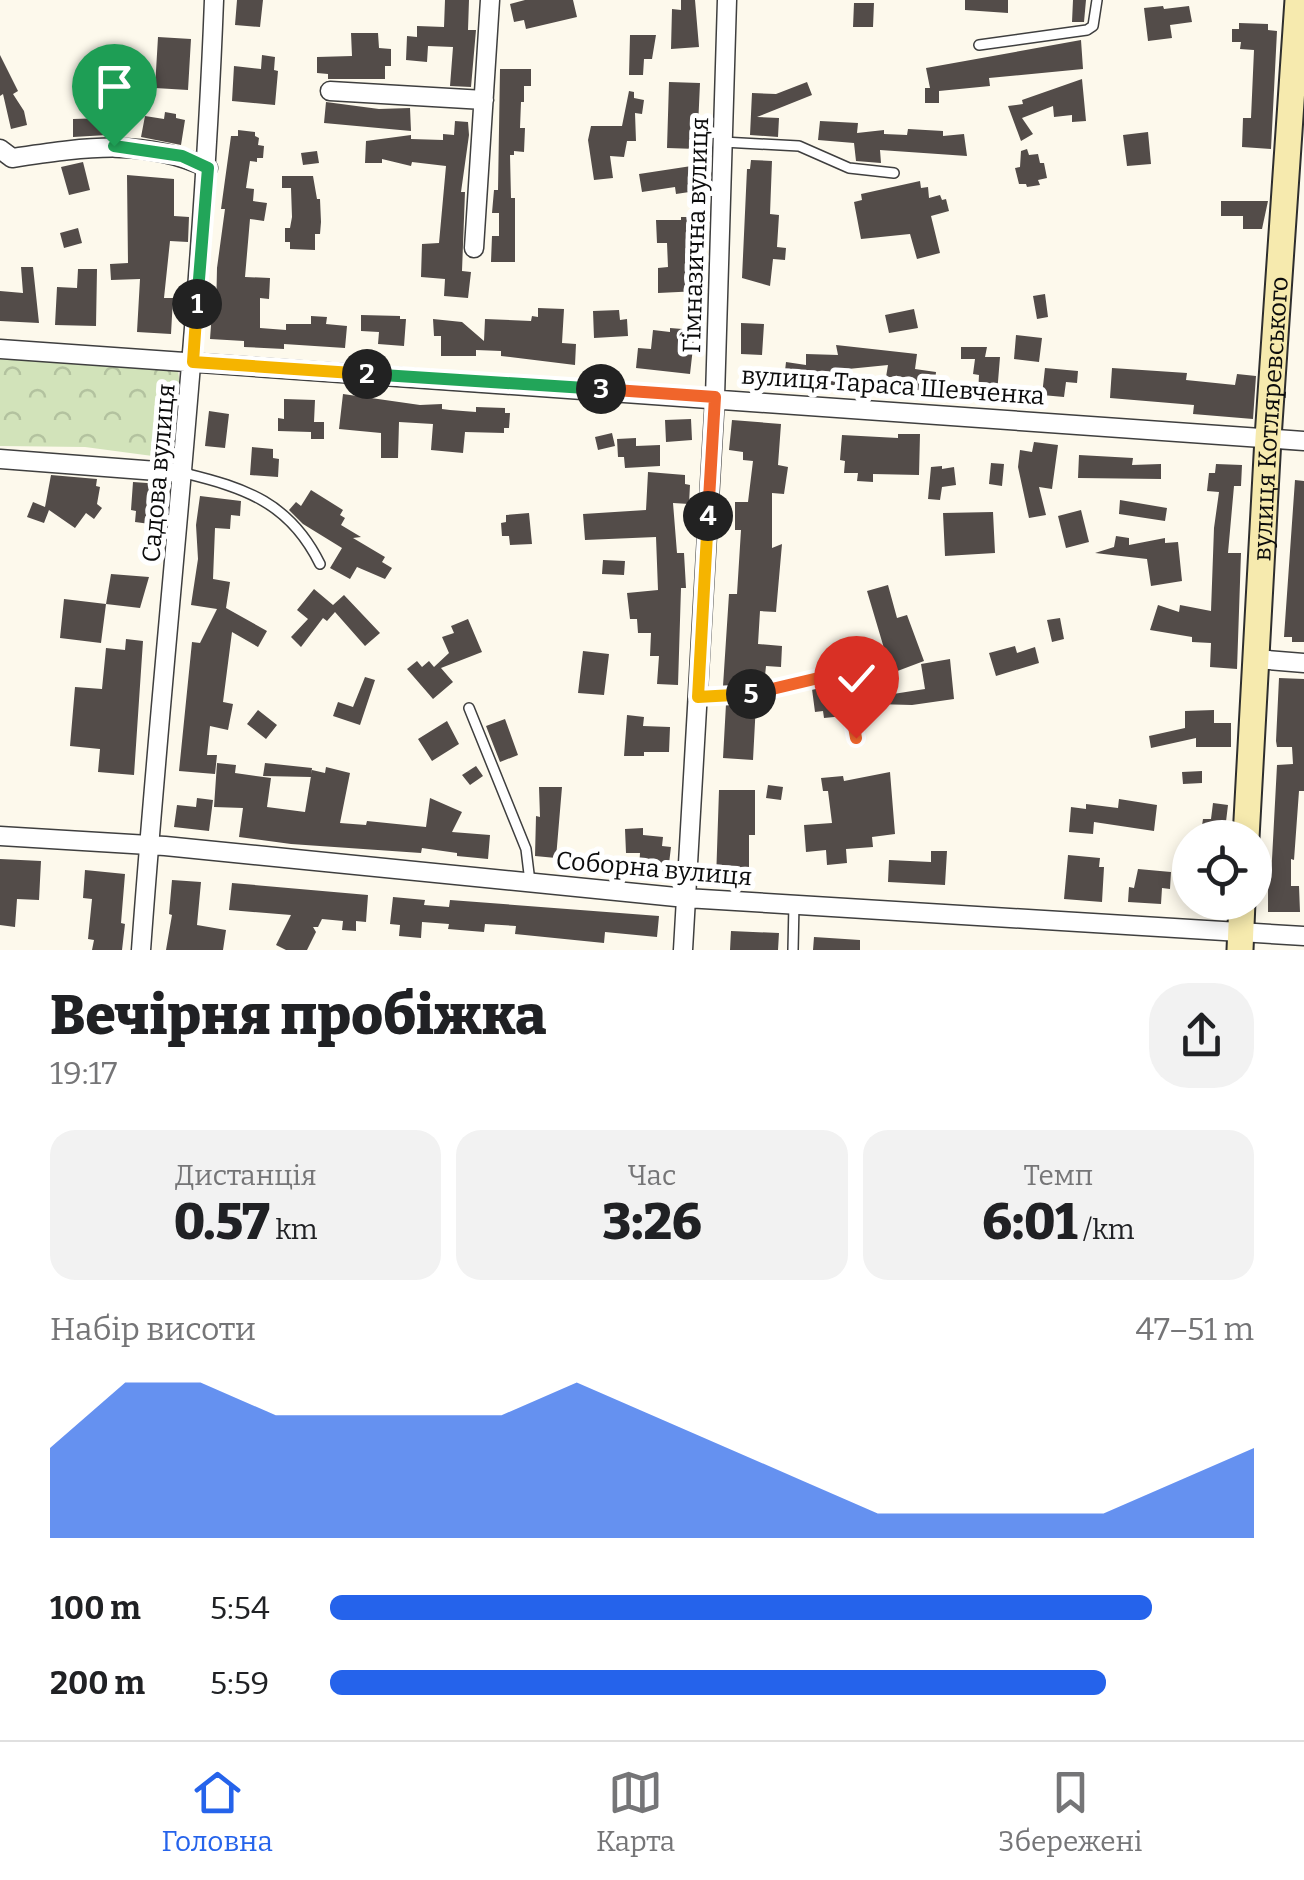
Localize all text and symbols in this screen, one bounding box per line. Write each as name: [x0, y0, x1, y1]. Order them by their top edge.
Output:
pin: [72, 44, 157, 147]
icon: arrive: [87, 59, 142, 114]
street label: Гімназична вулиця: [677, 117, 715, 353]
street label: вулиця Котляревського: [1247, 275, 1295, 562]
pin: 1: [172, 279, 222, 329]
text: 1: [191, 287, 203, 320]
pin: 2: [342, 349, 392, 399]
text: 2: [359, 357, 375, 390]
street label: вулиця Тараса Шевченка: [740, 360, 1046, 412]
pin: 3: [576, 364, 626, 414]
text: 3: [593, 372, 609, 405]
street label: Садова вулиця: [136, 383, 182, 564]
pin: 4: [683, 491, 733, 541]
text: 4: [699, 499, 717, 532]
pin: [814, 636, 899, 739]
icon: check: [829, 651, 884, 706]
pin: 5: [726, 669, 776, 719]
text: 5: [743, 677, 759, 710]
map controls: [1172, 820, 1272, 920]
button: locate: [1172, 820, 1272, 920]
street label: Соборна вулиця: [555, 845, 753, 893]
text: Вечірня пробіжка: [50, 983, 546, 1049]
button: share: [1149, 983, 1254, 1088]
text: 19:17: [50, 1054, 117, 1092]
text: Дистанція: [175, 1159, 316, 1192]
text: Час: [628, 1159, 676, 1192]
text: Темп: [1023, 1159, 1093, 1192]
text: 0.57: [174, 1192, 270, 1252]
text: 3:26: [602, 1192, 702, 1252]
text: 6:01: [982, 1192, 1077, 1252]
text: km: [270, 1213, 318, 1246]
text: /km: [1077, 1213, 1134, 1246]
text: Набір висоти: [50, 1310, 256, 1348]
text: 47–51 m: [1136, 1310, 1254, 1348]
text: 100 m: [50, 1589, 141, 1627]
text: 5:54: [210, 1589, 270, 1627]
text: 200 m: [50, 1664, 145, 1702]
text: 5:59: [210, 1664, 269, 1702]
tab: Головна: [162, 1765, 273, 1858]
tab: Карта: [596, 1765, 675, 1858]
tab: Збережені: [998, 1765, 1142, 1858]

